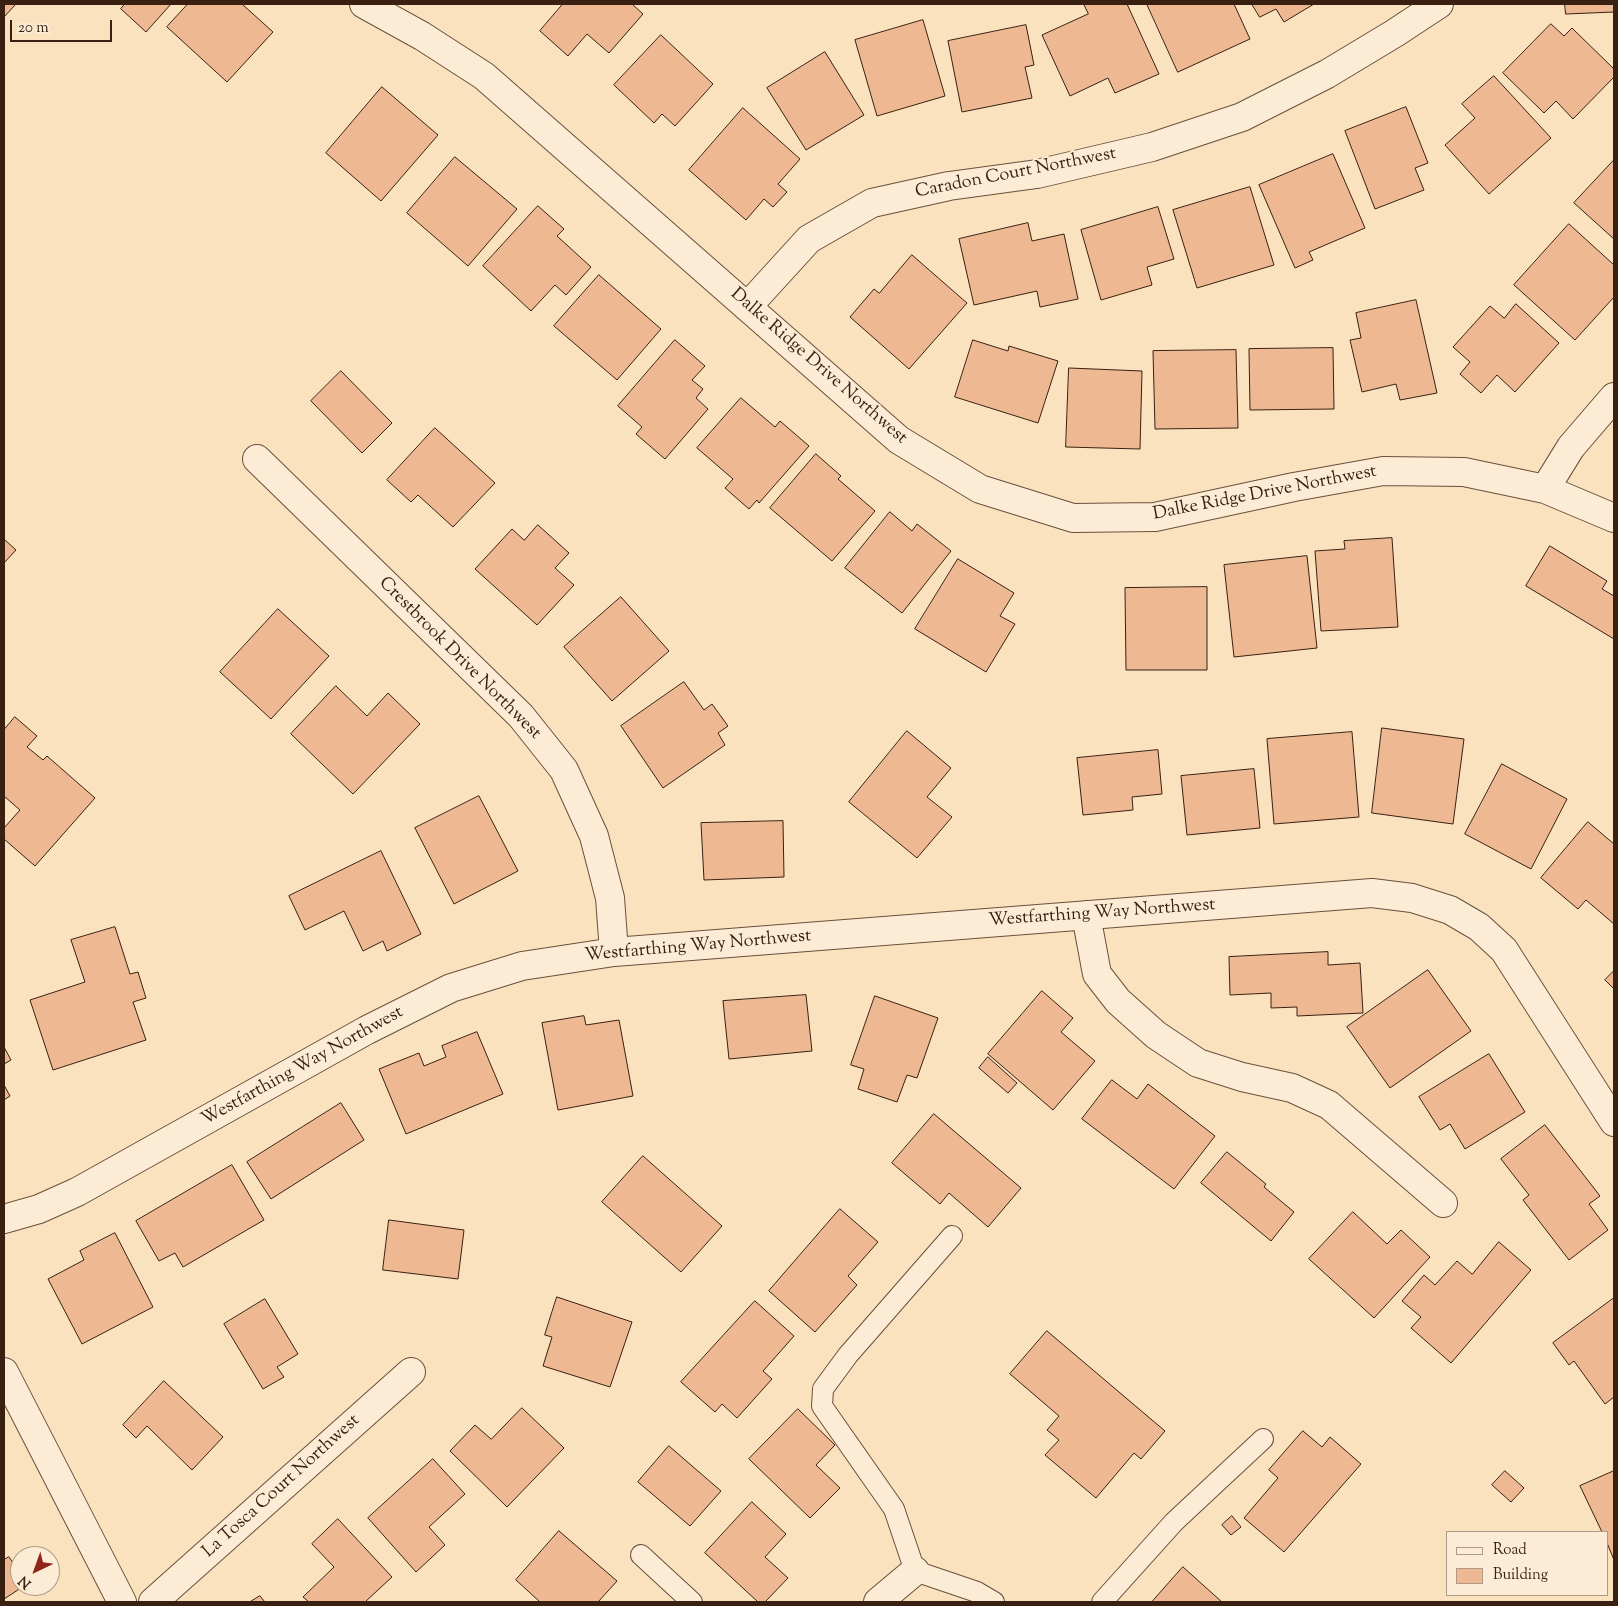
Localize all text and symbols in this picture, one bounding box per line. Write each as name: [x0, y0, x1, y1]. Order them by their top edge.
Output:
scale bar: [12, 10, 115, 42]
text: 20 m: [18, 18, 49, 39]
street label: Caradon Court Northwest: [914, 144, 1118, 204]
street label: Dalke Ridge Drive Northwest: [725, 284, 911, 450]
street label: Dalke Ridge Drive Northwest: [1151, 462, 1379, 526]
street label: Crestbrook Drive Northwest: [373, 573, 545, 745]
street label: Westfarthing Way Northwest: [988, 895, 1216, 933]
street label: Westfarthing Way Northwest: [584, 926, 812, 968]
street label: Westfarthing Way Northwest: [198, 1002, 408, 1132]
street label: La Tosca Court Northwest: [199, 1411, 365, 1563]
legend: [1446, 1531, 1608, 1596]
text: Road: [1493, 1540, 1527, 1561]
north arrow: [10, 1546, 60, 1596]
text: Building: [1493, 1565, 1548, 1586]
text: N: [15, 1570, 36, 1593]

